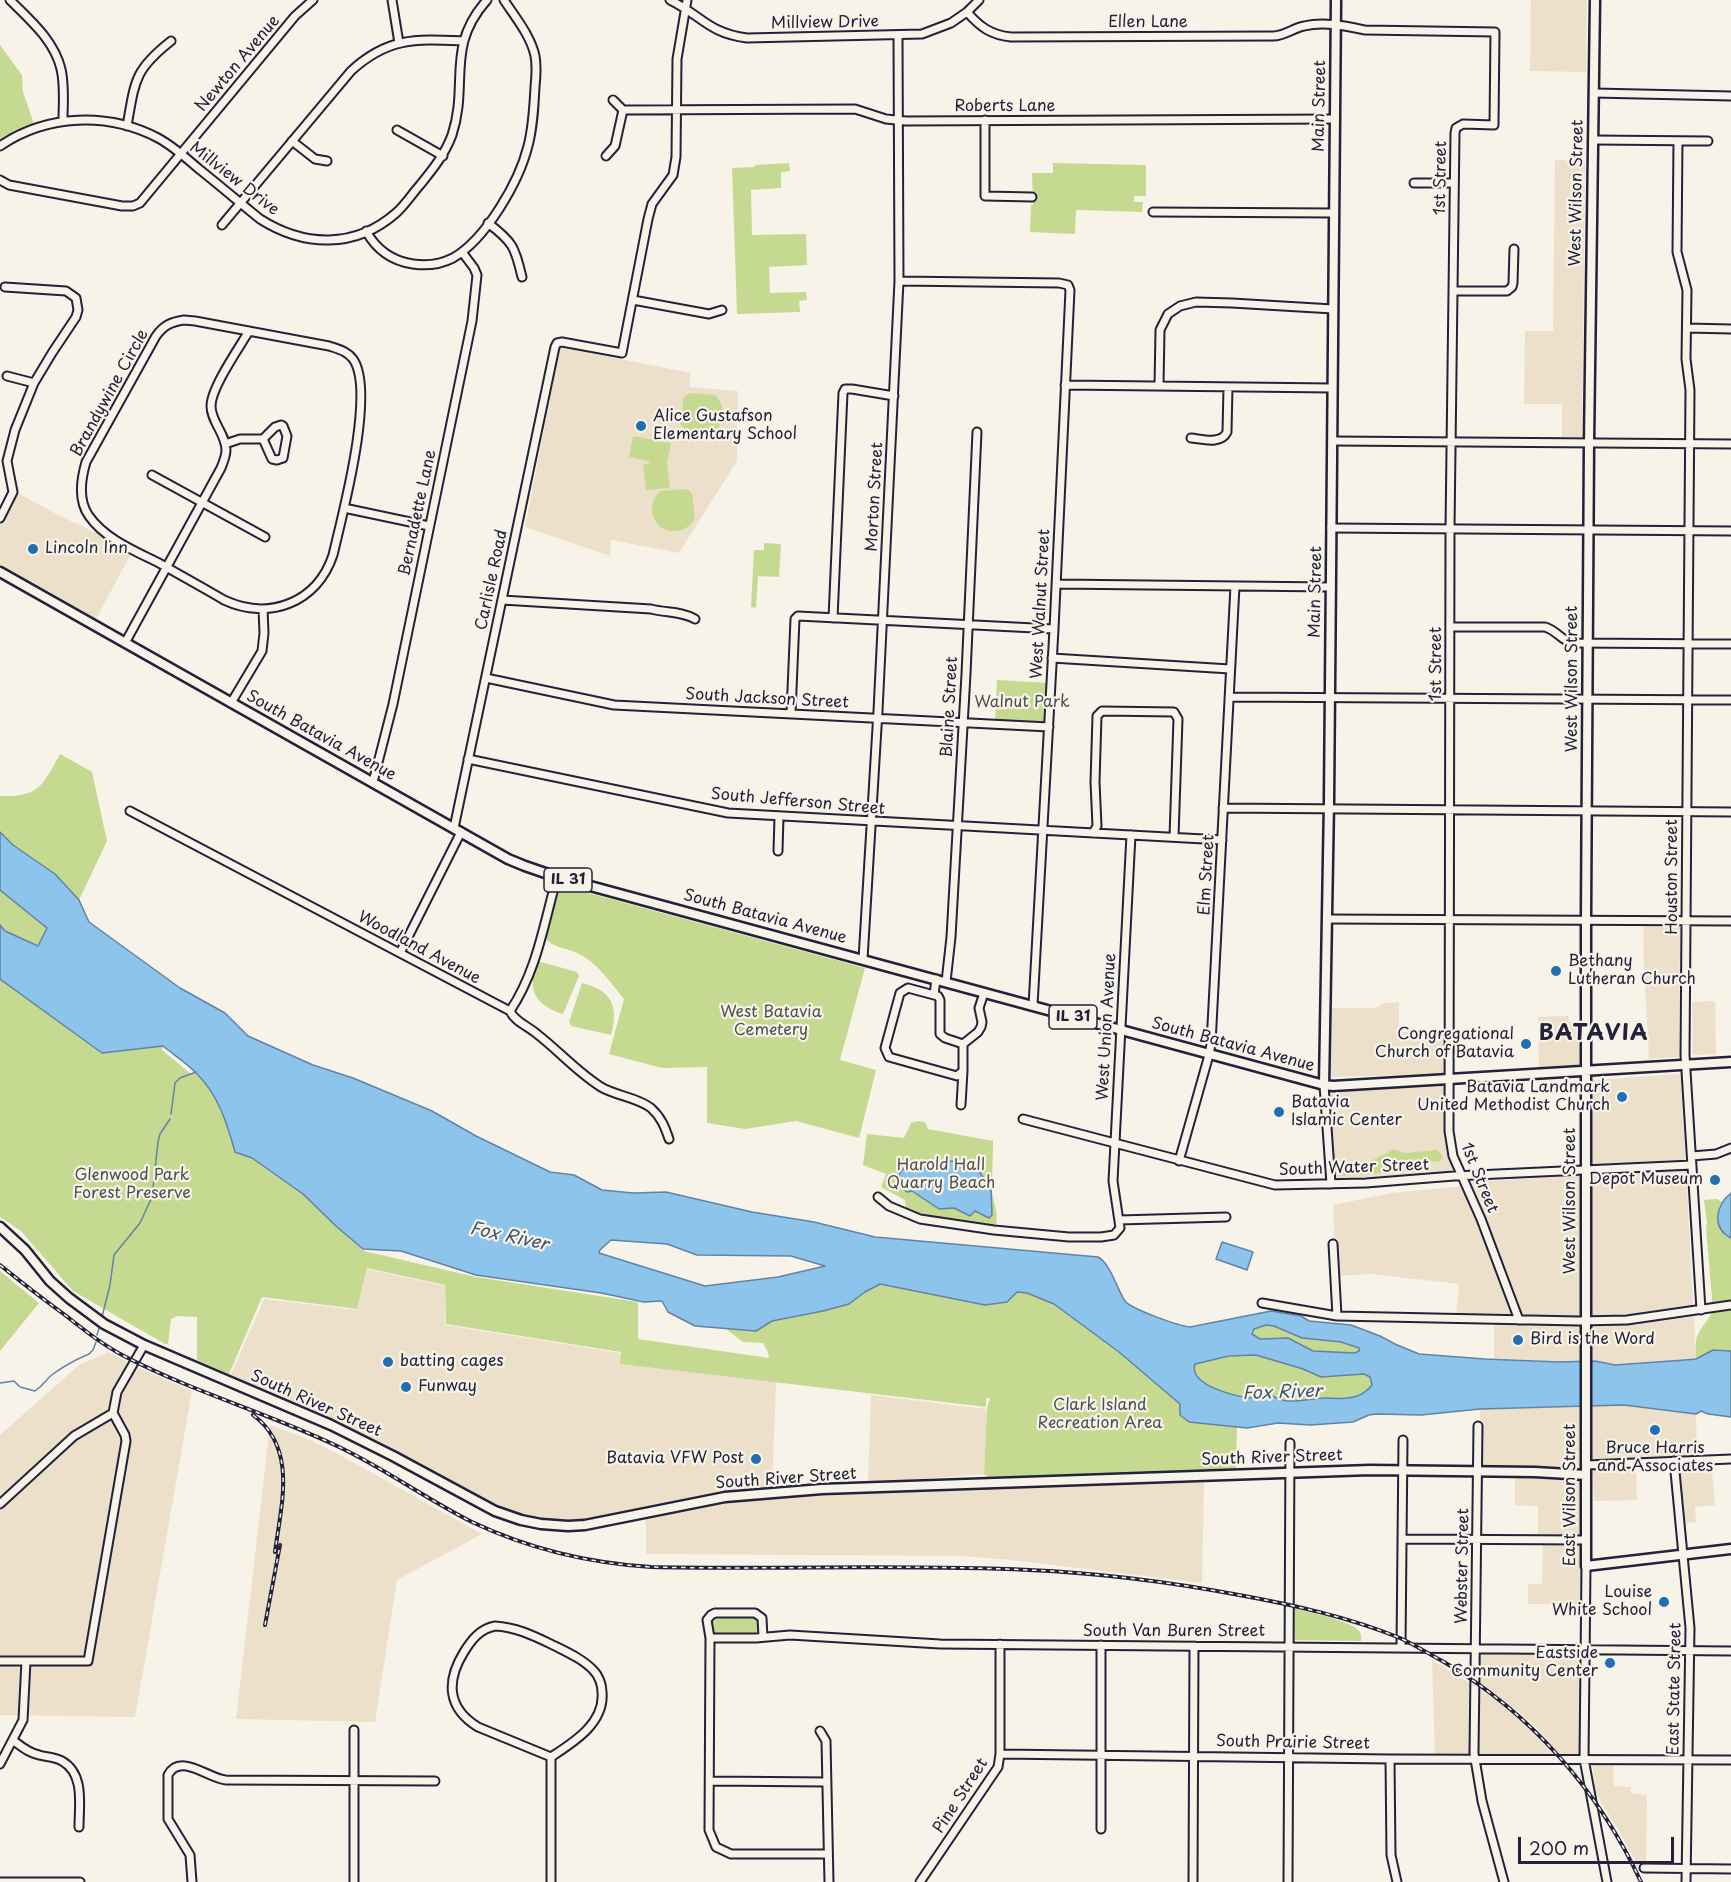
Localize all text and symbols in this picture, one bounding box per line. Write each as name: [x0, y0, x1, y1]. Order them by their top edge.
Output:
street label: Newton Avenue: [192, 12, 284, 116]
street label: Millview Drive: [771, 12, 879, 34]
street label: Ellen Lane: [1108, 13, 1188, 33]
street label: Main Street: [1310, 60, 1330, 152]
street label: Roberts Lane: [954, 97, 1056, 117]
street label: West Wilson Street: [1566, 119, 1588, 267]
street label: Millview Drive: [186, 138, 282, 220]
street label: 1st Street: [1431, 141, 1451, 215]
street label: Brandywine Circle: [67, 326, 153, 460]
place label: Alice Gustafson Elementary School: [653, 407, 797, 445]
marker: Alice Gustafson Elementary School: [634, 419, 648, 433]
street label: Morton Street: [863, 442, 887, 552]
street label: Bernadette Lane: [395, 448, 441, 578]
street label: Carlisle Road: [472, 528, 512, 632]
street label: West Walnut Street: [1027, 529, 1055, 679]
place label: Lincoln Inn: [45, 539, 128, 559]
marker: Lincoln Inn: [26, 542, 40, 556]
street label: Main Street: [1306, 546, 1326, 638]
street label: West Wilson Street: [1563, 606, 1583, 752]
street label: 1st Street: [1427, 627, 1447, 701]
street label: Blaine Street: [938, 656, 962, 758]
street label: South Jackson Street: [685, 685, 849, 713]
street label: South Batavia Avenue: [243, 687, 399, 785]
park label: Walnut Park: [974, 693, 1070, 713]
street label: South Jefferson Street: [710, 785, 886, 819]
street label: Houston Street: [1663, 819, 1683, 935]
street label: Elm Street: [1195, 834, 1219, 916]
road number: IL 31: [544, 868, 592, 892]
street label: South Batavia Avenue: [681, 886, 849, 948]
street label: Woodland Avenue: [354, 908, 484, 988]
place label: Bethany Lutheran Church: [1568, 952, 1696, 990]
street label: West Union Avenue: [1094, 953, 1120, 1101]
marker: Bethany Lutheran Church: [1549, 964, 1563, 978]
park label: West Batavia Cemetery: [720, 1003, 822, 1041]
road number: IL 31: [1049, 1005, 1097, 1029]
street label: South Batavia Avenue: [1149, 1014, 1317, 1076]
district label: BATAVIA: [1539, 1021, 1649, 1047]
place label: Congregational Church of Batavia: [1375, 1025, 1514, 1063]
marker: Congregational Church of Batavia: [1519, 1037, 1533, 1051]
place label: Batavia Landmark United Methodist Church: [1417, 1078, 1610, 1116]
marker: Batavia Landmark United Methodist Church: [1615, 1090, 1629, 1104]
place label: Batavia Islamic Center: [1291, 1093, 1402, 1131]
marker: Batavia Islamic Center: [1272, 1105, 1286, 1119]
street label: West Wilson Street: [1561, 1128, 1581, 1274]
street label: 1st Street: [1456, 1140, 1502, 1216]
park label: Harold Hall Quarry Beach: [887, 1156, 995, 1194]
street label: South Water Street: [1278, 1156, 1430, 1180]
park label: Glenwood Park Forest Preserve: [73, 1166, 191, 1204]
place label: Depot Museum: [1589, 1170, 1703, 1190]
marker: Depot Museum: [1708, 1173, 1722, 1187]
water label: Fox River: [468, 1218, 550, 1256]
place label: Bird is the Word: [1530, 1330, 1655, 1350]
marker: Bird is the Word: [1511, 1333, 1525, 1347]
place label: batting cages: [400, 1352, 504, 1372]
marker: batting cages: [381, 1355, 395, 1369]
street label: South River Street: [247, 1366, 385, 1442]
place label: Funway: [418, 1377, 477, 1397]
marker: Funway: [399, 1380, 413, 1394]
water label: Fox River: [1242, 1381, 1322, 1405]
park label: Clark Island Recreation Area: [1038, 1396, 1162, 1434]
marker: Bruce Harris and Associates: [1648, 1423, 1662, 1437]
street label: East Wilson Street: [1561, 1424, 1581, 1566]
place label: Bruce Harris and Associates: [1597, 1439, 1713, 1477]
street label: South River Street: [1201, 1446, 1343, 1470]
place label: Batavia VFW Post: [606, 1449, 744, 1469]
marker: Batavia VFW Post: [749, 1452, 763, 1466]
street label: South River Street: [715, 1464, 857, 1494]
street label: Webster Street: [1452, 1508, 1474, 1624]
place label: Louise White School: [1552, 1583, 1652, 1621]
marker: Louise White School: [1657, 1595, 1671, 1609]
street label: South Van Buren Street: [1083, 1622, 1265, 1642]
street label: East State Street: [1664, 1622, 1686, 1756]
place label: Eastside Community Center: [1451, 1644, 1598, 1682]
marker: Eastside Community Center: [1603, 1656, 1617, 1670]
street label: South Prairie Street: [1216, 1732, 1370, 1754]
street label: Pine Street: [930, 1755, 992, 1837]
scale bar: [1521, 1825, 1677, 1863]
text: 200 m: [1529, 1834, 1589, 1861]

